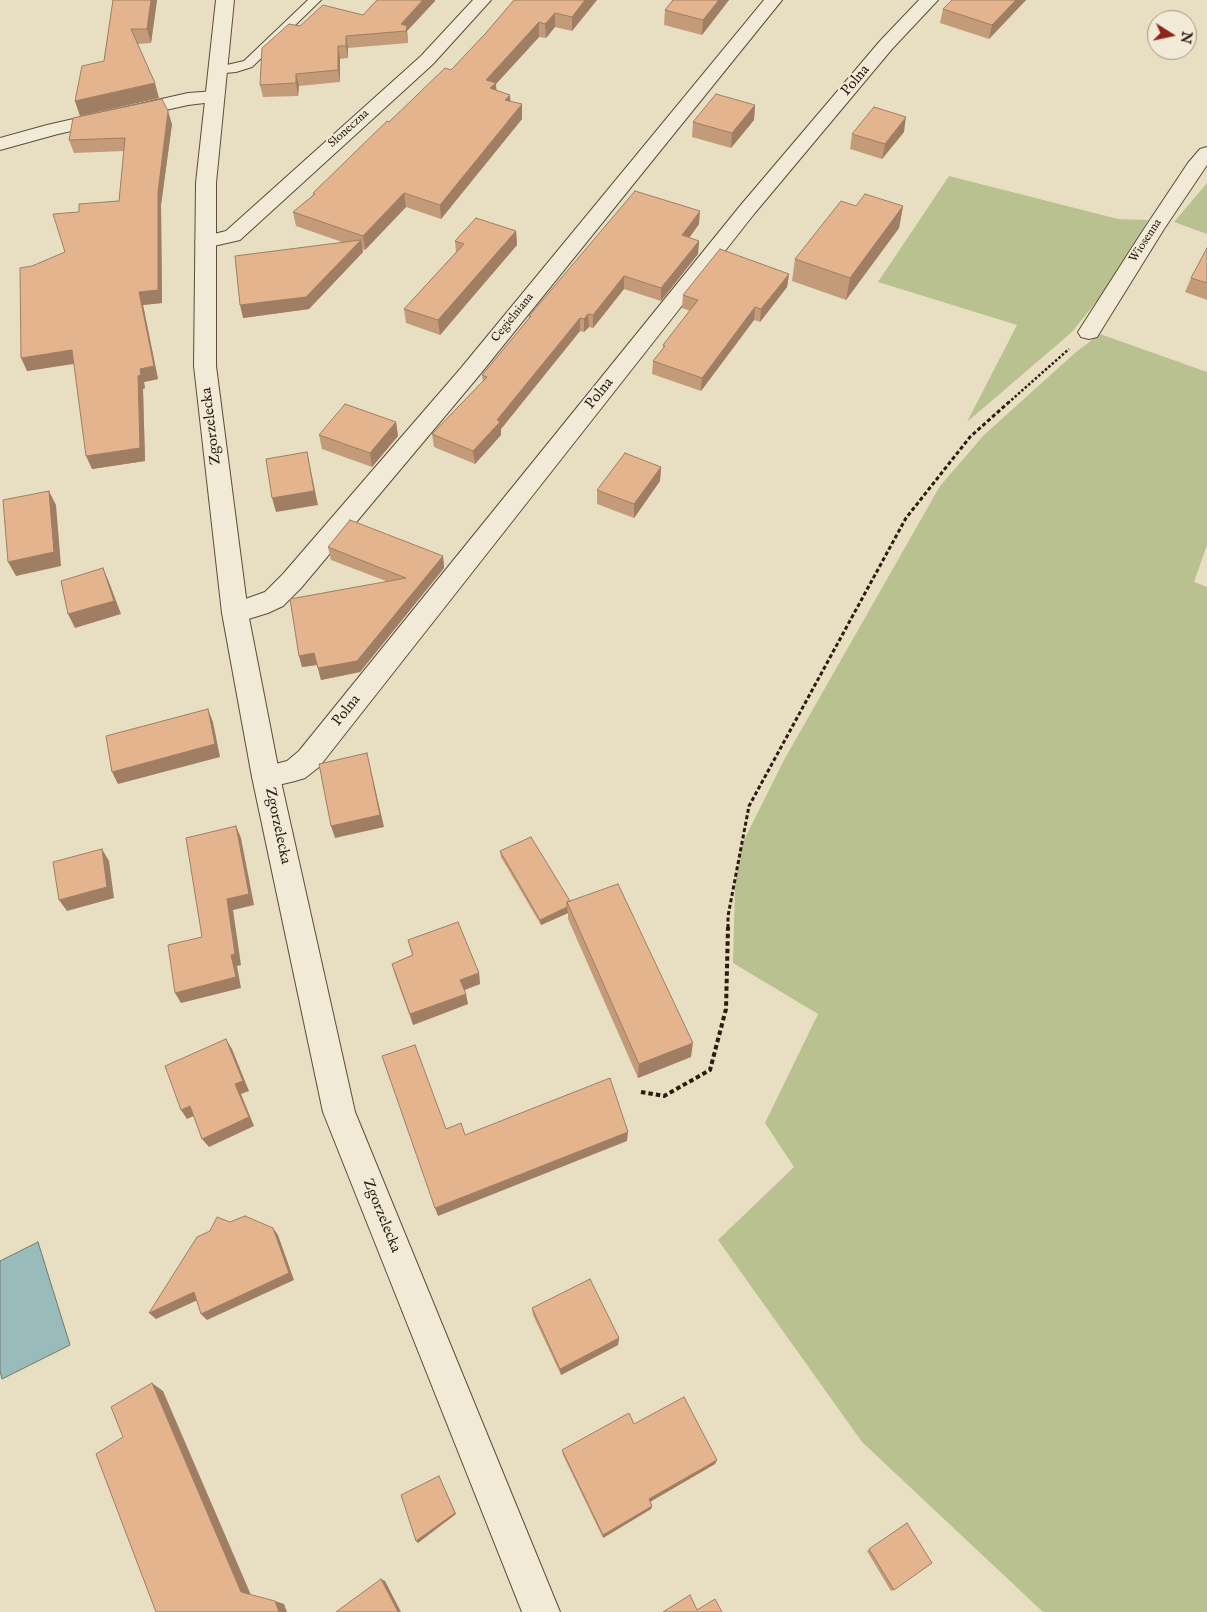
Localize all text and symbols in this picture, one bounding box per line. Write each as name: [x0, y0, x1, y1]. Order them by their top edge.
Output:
north arrow: [1147, 10, 1197, 60]
text: N: [1176, 30, 1196, 45]
street label: Polna: [838, 62, 874, 100]
street label: Słoneczna: [326, 107, 372, 151]
street label: Wiosenna: [1127, 217, 1165, 265]
street label: Cegielniana: [489, 291, 537, 345]
street label: Polna: [582, 375, 618, 413]
street label: Zgorzelecka: [198, 386, 226, 466]
street label: Polna: [329, 692, 365, 730]
street label: Zgorzelecka: [260, 786, 294, 866]
street label: Zgorzelecka: [358, 1177, 404, 1255]

